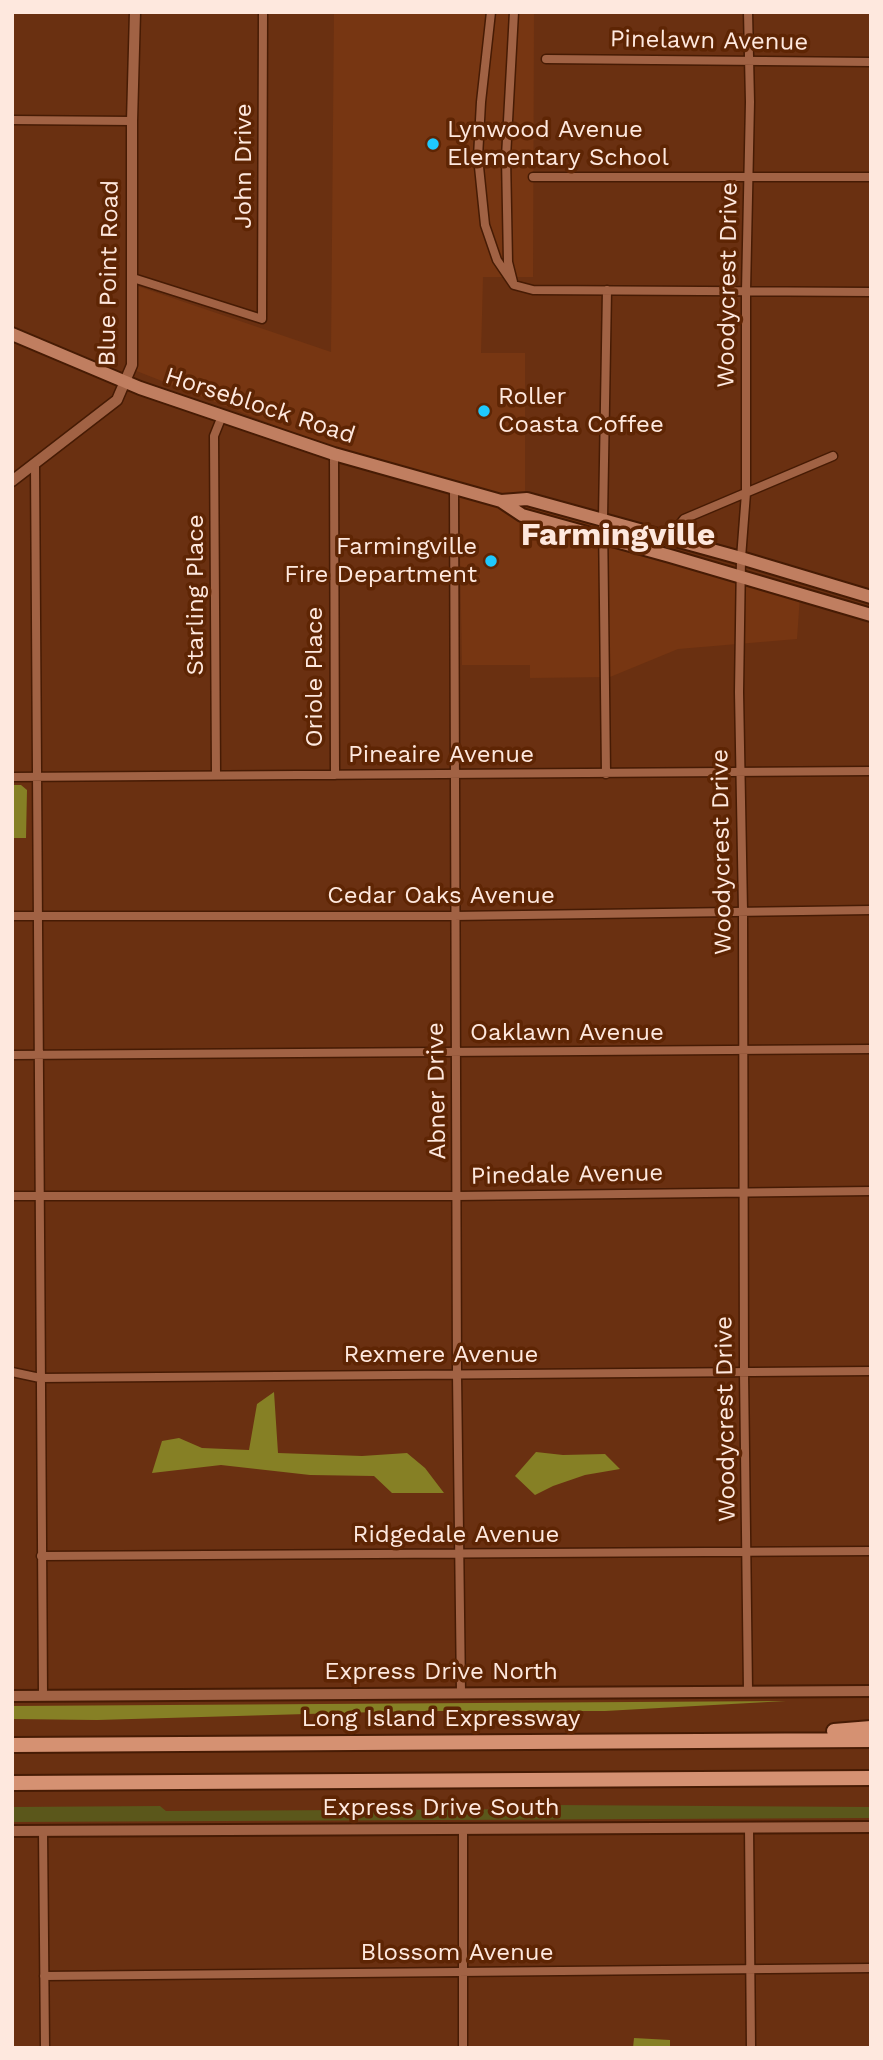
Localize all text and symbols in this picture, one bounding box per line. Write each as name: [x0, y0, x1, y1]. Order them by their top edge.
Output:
street label: Pinelawn Avenue: [610, 25, 808, 57]
street label: John Drive: [230, 103, 258, 229]
place label: Lynwood Avenue Elementary School: [447, 116, 669, 172]
marker: Lynwood Avenue Elementary School: [425, 136, 441, 152]
street label: Blue Point Road: [93, 179, 125, 367]
street label: Woodycrest Drive: [712, 182, 744, 388]
street label: Horseblock Road: [161, 362, 359, 450]
place label: Roller Coasta Coffee: [498, 383, 664, 439]
marker: Roller Coasta Coffee: [476, 403, 492, 419]
street label: Starling Place: [182, 514, 210, 676]
district label: Farmingville: [521, 517, 715, 555]
place label: Farmingville Fire Department: [284, 533, 477, 589]
marker: Farmingville Fire Department: [483, 553, 499, 569]
street label: Oriole Place: [301, 607, 329, 747]
street label: Pineaire Avenue: [348, 741, 534, 769]
street label: Woodycrest Drive: [706, 749, 738, 955]
street label: Cedar Oaks Avenue: [327, 882, 555, 910]
street label: Oaklawn Avenue: [470, 1019, 664, 1047]
street label: Abner Drive: [421, 1022, 453, 1160]
street label: Pinedale Avenue: [470, 1159, 664, 1191]
street label: Woodycrest Drive: [710, 1316, 742, 1522]
street label: Rexmere Avenue: [344, 1341, 538, 1369]
street label: Ridgedale Avenue: [353, 1521, 559, 1549]
street label: Express Drive North: [324, 1658, 558, 1686]
street label: Long Island Expressway: [302, 1705, 580, 1733]
street label: Express Drive South: [322, 1794, 560, 1822]
street label: Blossom Avenue: [360, 1939, 554, 1967]

